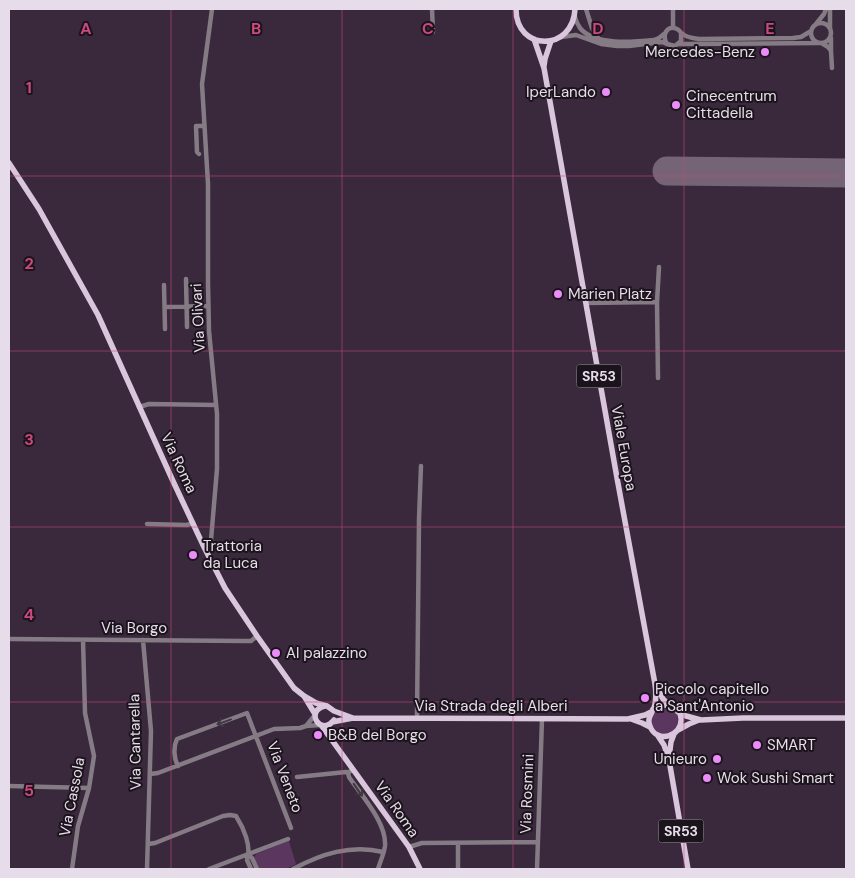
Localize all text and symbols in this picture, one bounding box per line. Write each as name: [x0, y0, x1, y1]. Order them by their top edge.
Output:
text: A: [80, 18, 92, 39]
text: B: [251, 18, 261, 39]
text: C: [422, 18, 434, 39]
text: D: [592, 18, 604, 39]
text: E: [765, 18, 775, 39]
place label: Mercedes-Benz: [645, 42, 755, 62]
marker: Mercedes-Benz: [759, 46, 771, 58]
text: 1: [26, 77, 32, 98]
place label: IperLando: [526, 82, 596, 102]
marker: IperLando: [600, 86, 612, 98]
place label: Cinecentrum Cittadella: [686, 86, 777, 123]
marker: Cinecentrum Cittadella: [670, 99, 682, 111]
text: 2: [24, 253, 34, 274]
street label: Via Olivari: [186, 283, 210, 353]
place label: Marien Platz: [568, 284, 652, 304]
marker: Marien Platz: [552, 288, 564, 300]
road number: SR53: [576, 364, 622, 388]
street label: Viale Europa: [607, 404, 641, 492]
text: 3: [24, 429, 34, 450]
street label: Via Roma: [156, 429, 202, 497]
place label: Trattoria da Luca: [203, 536, 262, 573]
marker: Trattoria da Luca: [187, 549, 199, 561]
text: 4: [24, 604, 34, 625]
street label: Via Borgo: [101, 618, 167, 638]
place label: Al palazzino: [286, 643, 367, 663]
marker: Al palazzino: [270, 647, 282, 659]
place label: Piccolo capitello a Sant'Antonio: [655, 679, 769, 716]
marker: Piccolo capitello a Sant'Antonio: [639, 692, 651, 704]
street label: Via Cantarella: [124, 694, 146, 790]
street label: Via Strada degli Alberi: [414, 696, 568, 716]
one-way arrow: [217, 718, 232, 727]
place label: B&B del Borgo: [328, 725, 427, 745]
marker: B&B del Borgo: [312, 729, 324, 741]
place label: SMART: [767, 735, 816, 755]
street label: Via Veneto: [262, 738, 308, 816]
marker: SMART: [751, 739, 763, 751]
place label: Unieuro: [654, 749, 707, 769]
marker: Unieuro: [711, 753, 723, 765]
street label: Via Rosmini: [516, 754, 538, 834]
street label: Via Cassola: [55, 756, 89, 838]
place label: Wok Sushi Smart: [717, 768, 834, 788]
marker: Wok Sushi Smart: [701, 772, 713, 784]
street label: Via Roma: [370, 777, 424, 841]
text: 5: [24, 780, 34, 801]
one-way arrow: [353, 783, 363, 797]
road number: SR53: [658, 819, 704, 842]

